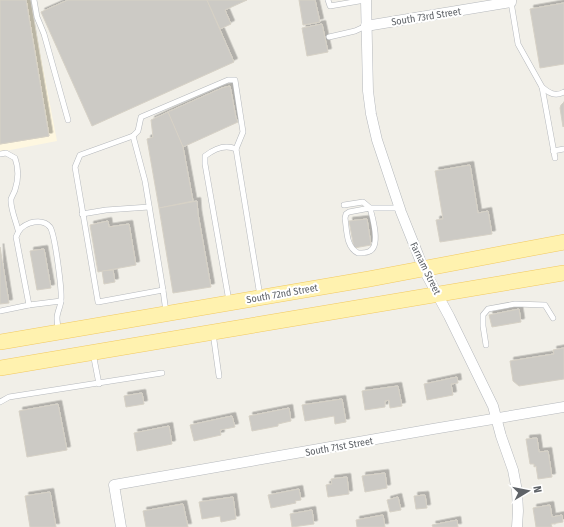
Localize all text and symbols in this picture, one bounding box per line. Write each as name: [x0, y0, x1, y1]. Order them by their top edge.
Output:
street label: South 73rd Street: [390, 5, 463, 28]
street label: Farnam Street: [407, 240, 443, 297]
street label: South 72nd Street: [246, 282, 320, 306]
street label: South 71st Street: [304, 435, 375, 459]
north arrow: [508, 471, 548, 511]
text: N: [530, 485, 544, 494]

